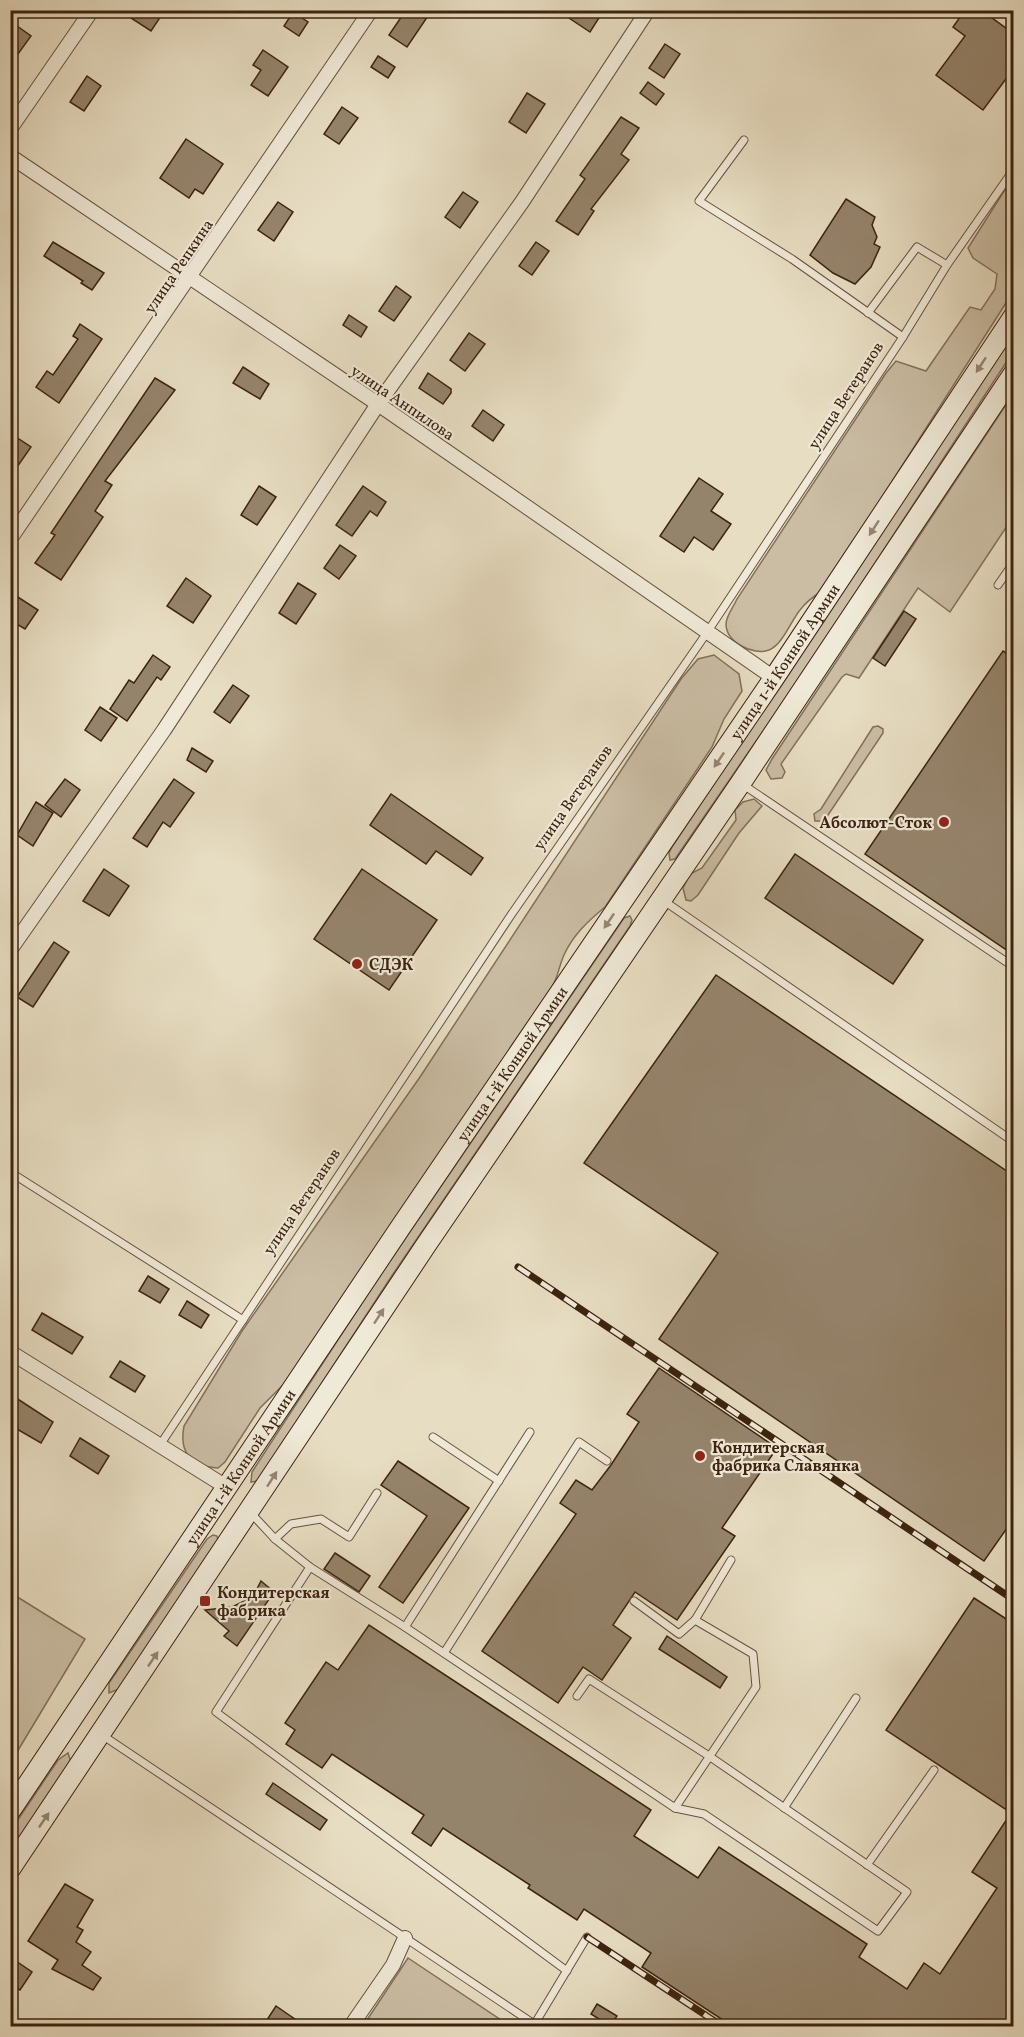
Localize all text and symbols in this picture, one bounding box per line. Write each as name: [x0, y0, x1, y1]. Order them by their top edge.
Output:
street label: улица Репкина: [140, 216, 219, 319]
street label: улица Ветеранов: [804, 338, 890, 454]
one-way arrow: [976, 357, 987, 373]
street label: улица Анпилова: [346, 361, 458, 447]
one-way arrow: [868, 519, 879, 536]
street label: улица 1-й Конной Армии: [726, 580, 846, 745]
street label: улица Ветеранов: [529, 741, 618, 855]
one-way arrow: [713, 751, 725, 767]
place label: Абсолют-Сток: [820, 813, 932, 835]
marker: Абсолют-Сток: [937, 815, 951, 829]
one-way arrow: [604, 913, 615, 929]
place label: СДЭК: [369, 955, 413, 977]
marker: СДЭК: [350, 957, 364, 971]
street label: улица 1-й Конной Армии: [453, 983, 574, 1147]
street label: улица Ветеранов: [259, 1144, 347, 1260]
one-way arrow: [373, 1308, 384, 1324]
street label: улица 1-й Конной Армии: [182, 1385, 302, 1550]
place label: Кондитерская фабрика Славянка: [712, 1438, 860, 1478]
marker: Кондитерская фабрика Славянка: [693, 1449, 707, 1463]
one-way arrow: [266, 1471, 278, 1487]
place label: Кондитерская фабрика: [217, 1583, 330, 1623]
marker: Кондитерская фабрика: [198, 1594, 212, 1608]
one-way arrow: [147, 1650, 158, 1667]
one-way arrow: [38, 1812, 49, 1829]

